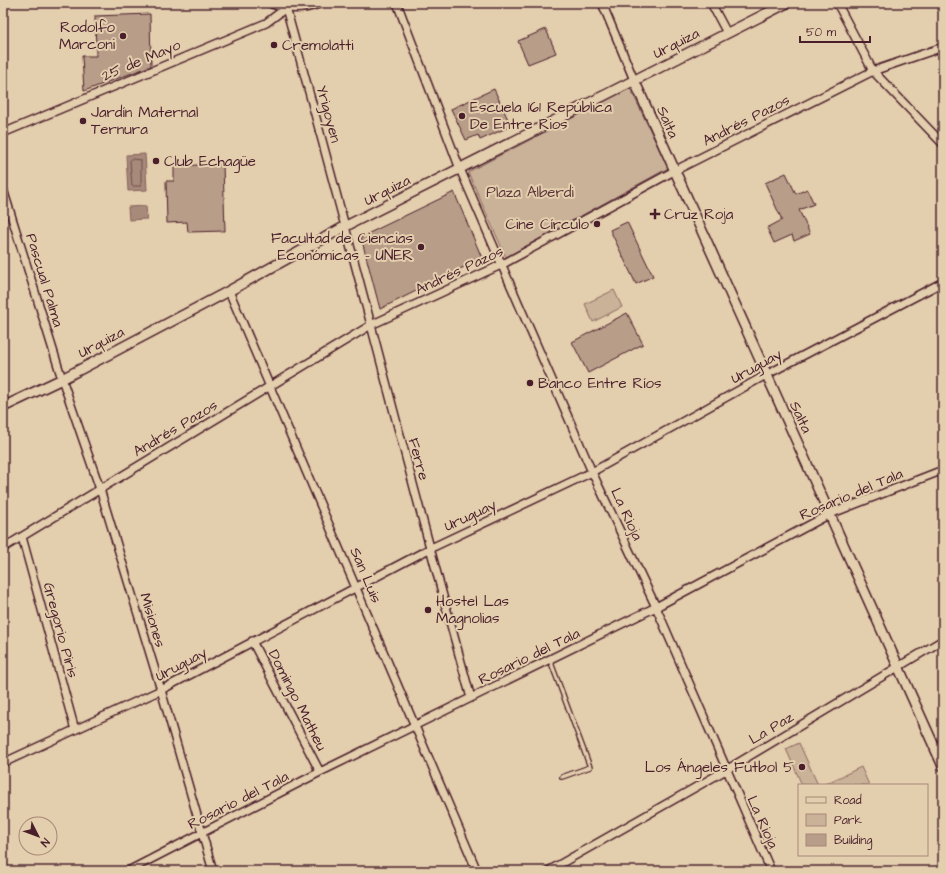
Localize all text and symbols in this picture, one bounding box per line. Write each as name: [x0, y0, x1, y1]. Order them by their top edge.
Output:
place label: Rodolfo Marconi: [59, 17, 116, 55]
scale bar: [800, 18, 870, 44]
street label: Urquiza: [649, 23, 703, 64]
text: 50 m: [806, 24, 837, 41]
marker: Rodolfo Marconi: [118, 31, 128, 41]
street label: 25 de Mayo: [99, 34, 185, 87]
place label: Cremolatti: [282, 35, 354, 56]
marker: Cremolatti: [269, 40, 279, 50]
street label: Yrigoyen: [310, 83, 346, 146]
street label: Andrés Pazos: [699, 89, 794, 151]
place label: Escuela 161 República De Entre Rios: [470, 97, 612, 135]
place label: Jardín Maternal Ternura: [91, 102, 198, 140]
street label: Salta: [651, 103, 684, 142]
marker: Escuela 161 República De Entre Rios: [457, 111, 467, 121]
marker: Jardín Maternal Ternura: [78, 116, 88, 126]
place label: Club Echagüe: [164, 151, 256, 173]
marker: Club Echagüe: [151, 156, 161, 166]
street label: Urquiza: [360, 170, 414, 211]
park label: Plaza Alberdi: [486, 182, 574, 203]
place label: Cruz Roja: [664, 204, 734, 225]
marker: Cruz Roja: [649, 208, 661, 220]
place label: Cine Círculo: [505, 214, 590, 235]
marker: Cine Círculo: [592, 219, 602, 229]
place label: Facultad de Ciencias Económicas - UNER: [271, 228, 413, 266]
street label: Pascual Palma: [20, 231, 69, 330]
street label: Andrés Pazos: [412, 241, 507, 300]
marker: Facultad de Ciencias Económicas - UNER: [416, 242, 426, 252]
street label: Urquiza: [75, 321, 128, 363]
street label: Uruguay: [727, 344, 786, 390]
place label: Banco Entre Ríos: [538, 373, 662, 394]
marker: Banco Entre Ríos: [525, 378, 535, 388]
street label: Andrés Pazos: [129, 395, 222, 462]
street label: Salta: [784, 398, 817, 437]
street label: Ferre: [403, 436, 434, 483]
street label: Rosario del Tala: [796, 463, 906, 526]
street label: La Rioja: [605, 485, 648, 544]
street label: Uruguay: [441, 494, 500, 538]
street label: San Luis: [344, 544, 387, 607]
street label: Gregorio Piris: [37, 580, 83, 681]
street label: Misiones: [134, 590, 171, 650]
place label: Hostel Las Magnolias: [436, 591, 510, 630]
marker: Hostel Las Magnolias: [423, 605, 433, 615]
street label: Rosario del Tala: [475, 623, 584, 690]
street label: Uruguay: [152, 642, 211, 688]
street label: Domingo Matheu: [262, 646, 332, 755]
street label: La Paz: [745, 707, 798, 750]
place label: Los Ángeles Futbol 5: [645, 757, 794, 779]
marker: Los Ángeles Futbol 5: [797, 762, 807, 772]
street label: Rosario del Tala: [184, 766, 293, 835]
legend: [798, 784, 928, 856]
street label: La Rioja: [742, 792, 784, 852]
text: Road: [834, 792, 862, 809]
text: Park: [834, 812, 862, 829]
north arrow: [18, 816, 58, 856]
text: Building: [834, 832, 872, 850]
text: N: [37, 835, 53, 850]

